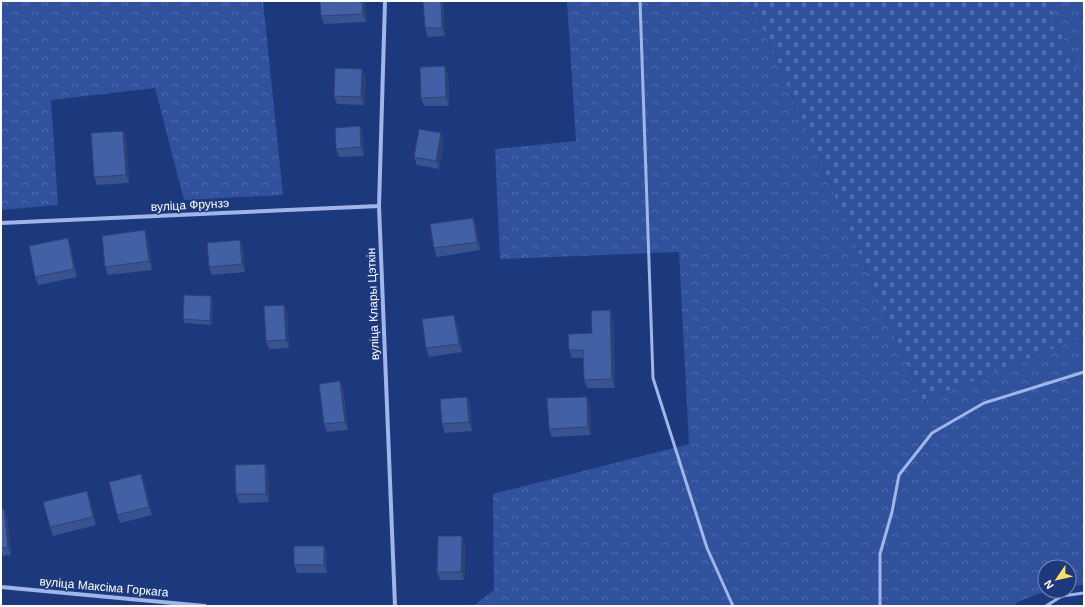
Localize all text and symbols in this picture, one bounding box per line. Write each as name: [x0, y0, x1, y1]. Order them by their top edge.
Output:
street label: вуліца Фрунзэ: [151, 196, 229, 214]
street label: вуліца Клары Цэткін: [364, 248, 382, 360]
north arrow: [1037, 559, 1077, 599]
street label: вуліца Максіма Горкага: [39, 574, 169, 600]
text: N: [1041, 578, 1056, 591]

